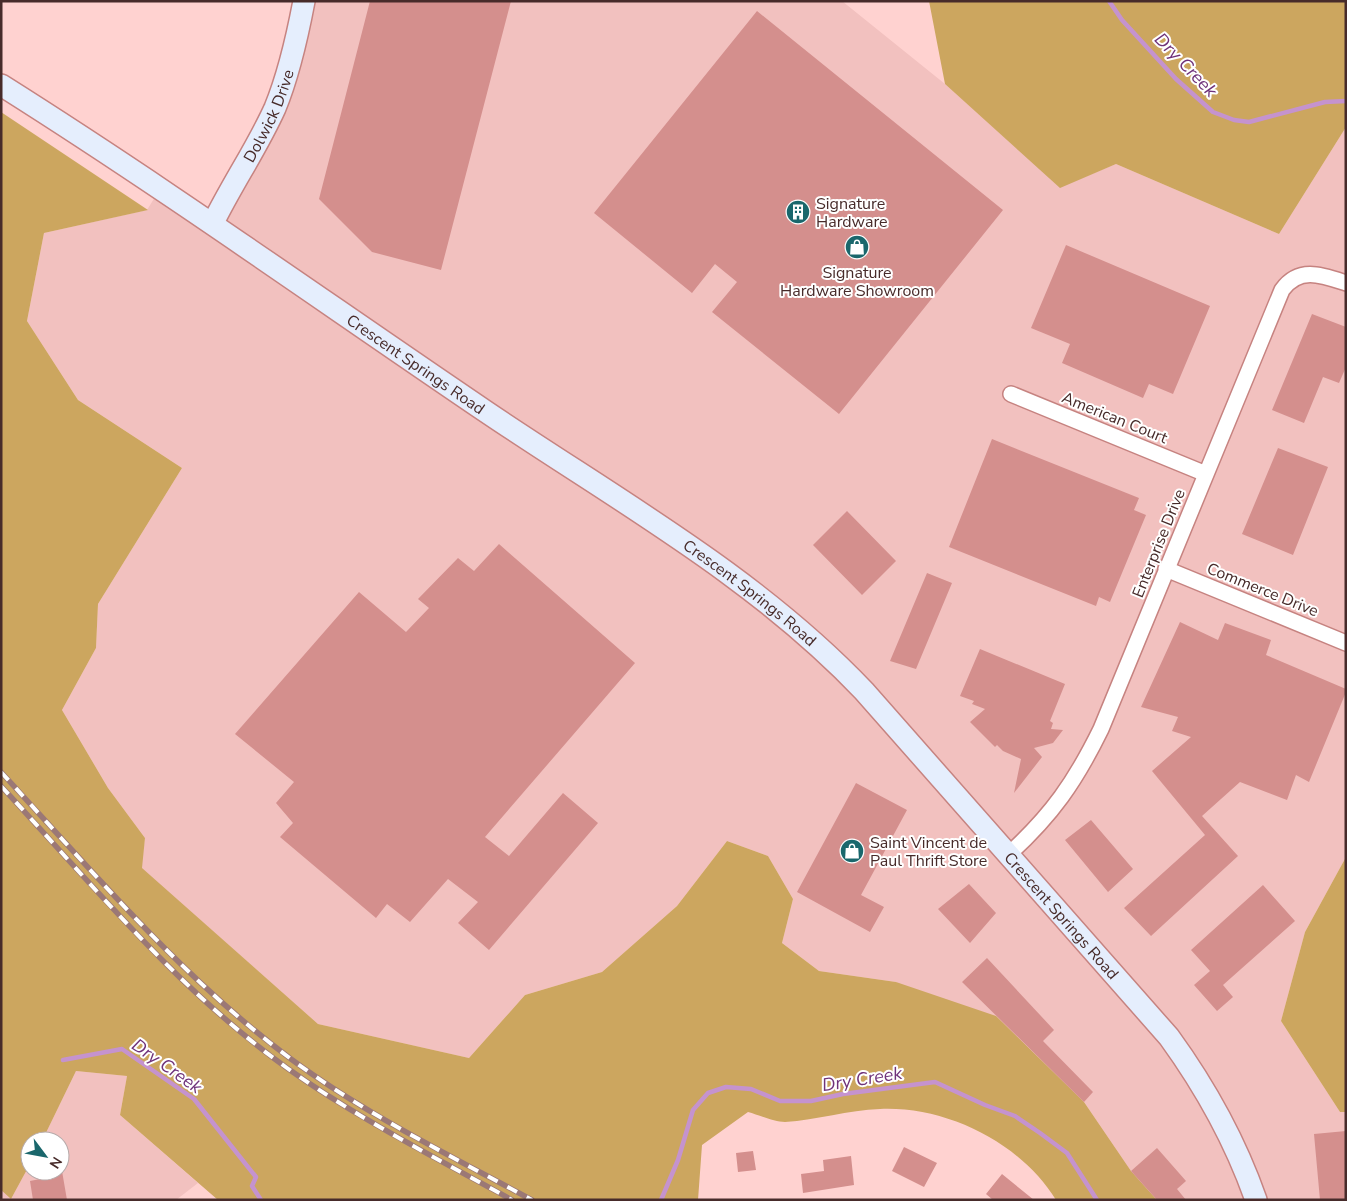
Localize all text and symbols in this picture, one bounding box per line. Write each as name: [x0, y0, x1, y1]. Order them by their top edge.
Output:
water label: Dry Creek: [1149, 28, 1223, 103]
street label: Dolwick Drive: [239, 67, 300, 167]
place label: Signature Hardware: [816, 193, 888, 233]
building icon: Signature Hardware: [785, 199, 811, 225]
shop icon: Signature Hardware Showroom: [844, 234, 870, 260]
place label: Signature Hardware Showroom: [780, 262, 934, 302]
street label: Crescent Springs Road: [342, 309, 489, 420]
street label: American Court: [1059, 387, 1171, 449]
street label: Enterprise Drive: [1127, 486, 1191, 601]
street label: Crescent Springs Road: [678, 535, 821, 652]
street label: Commerce Drive: [1204, 558, 1322, 622]
place label: Saint Vincent de Paul Thrift Store: [870, 832, 987, 872]
shop icon: Saint Vincent de Paul Thrift Store: [839, 838, 865, 864]
street label: Crescent Springs Road: [999, 847, 1123, 985]
water label: Dry Creek: [127, 1033, 208, 1100]
water label: Dry Creek: [820, 1061, 905, 1097]
north arrow: [20, 1131, 70, 1181]
text: N: [45, 1153, 66, 1172]

